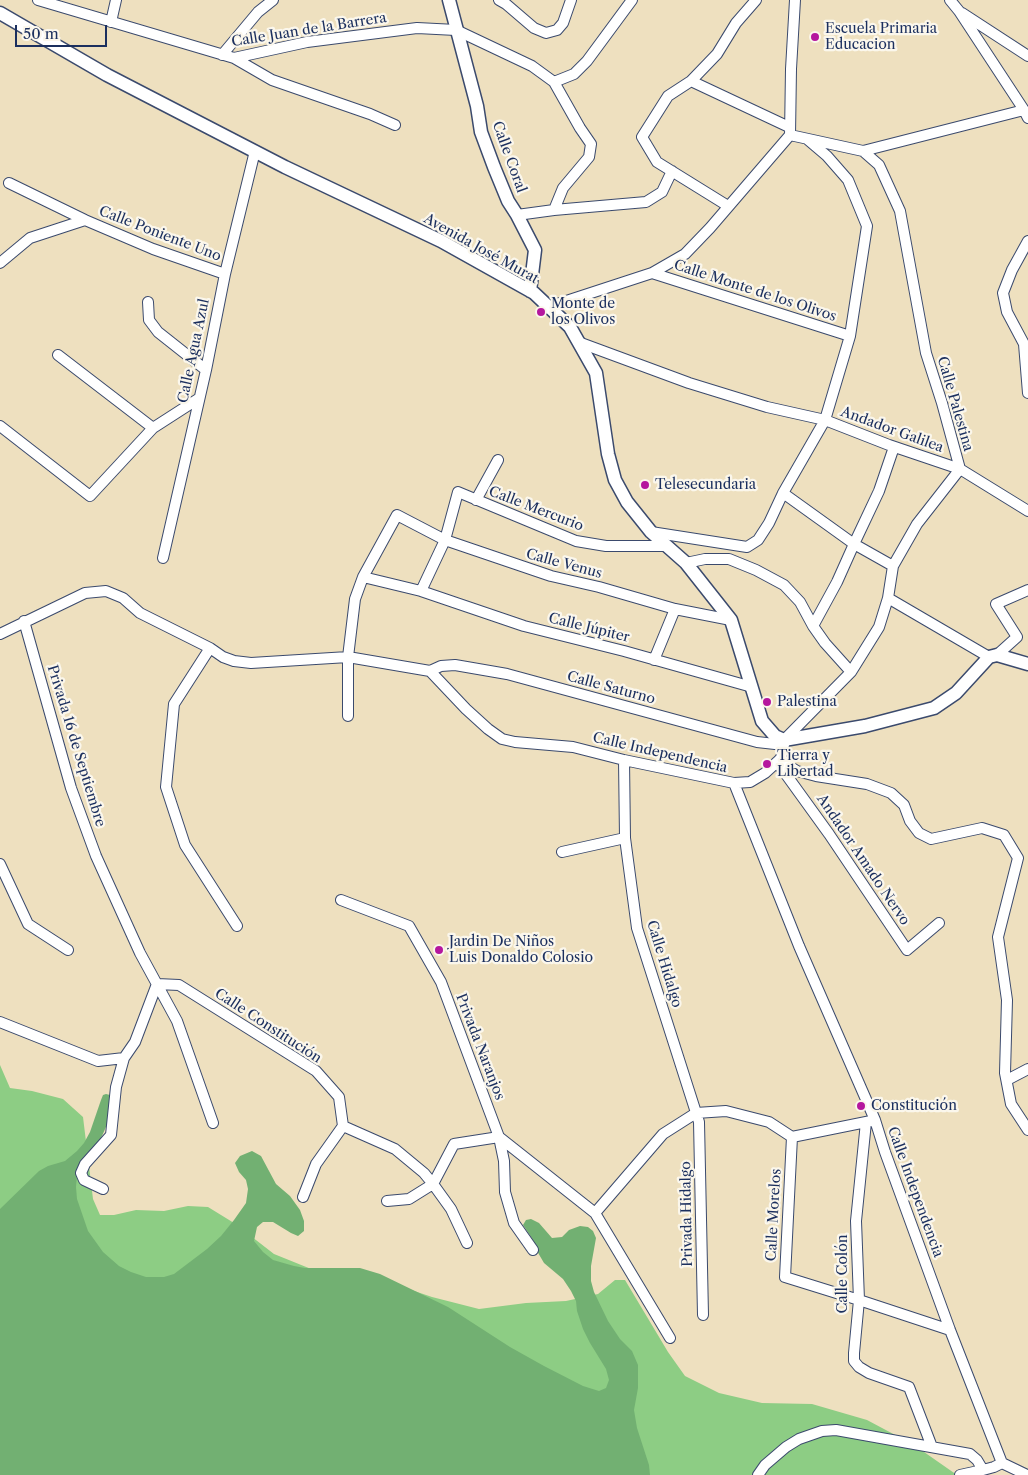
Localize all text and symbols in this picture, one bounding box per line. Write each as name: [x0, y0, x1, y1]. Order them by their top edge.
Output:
street label: Calle Juan de la Barrera: [230, 9, 388, 51]
scale bar: [18, 15, 110, 47]
place label: Escuela Primaria Educacion: [825, 21, 937, 54]
text: 50 m: [23, 24, 59, 43]
marker: Escuela Primaria Educacion: [809, 31, 821, 43]
street label: Calle Coral: [488, 119, 530, 195]
street label: Calle Poniente Uno: [97, 203, 223, 265]
street label: Avenida José Murat: [421, 210, 541, 288]
street label: Calle Monte de los Olivos: [672, 257, 838, 325]
place label: Monte de los Olivos: [551, 296, 615, 328]
street label: Calle Agua Azul: [175, 297, 213, 405]
marker: Monte de los Olivos: [535, 306, 547, 318]
street label: Calle Palestina: [933, 355, 977, 453]
street label: Andador Galilea: [838, 404, 946, 456]
place label: Telesecundaria: [655, 477, 756, 493]
marker: Telesecundaria: [639, 479, 651, 491]
street label: Calle Mercurio: [486, 483, 586, 535]
street label: Calle Venus: [524, 546, 604, 582]
street label: Calle Júpiter: [547, 610, 631, 646]
street label: Privada 16 de Septiembre: [43, 663, 109, 829]
street label: Calle Saturno: [565, 668, 657, 708]
place label: Palestina: [777, 694, 837, 710]
marker: Palestina: [761, 696, 773, 708]
street label: Calle Independencia: [591, 729, 729, 777]
place label: Tierra y Libertad: [777, 748, 833, 780]
marker: Tierra y Libertad: [761, 758, 773, 770]
street label: Andador Amado Nervo: [813, 791, 913, 929]
street label: Calle Hidalgo: [643, 918, 685, 1010]
place label: Jardin De Niños Luis Donaldo Colosio: [449, 934, 593, 966]
marker: Jardin De Niños Luis Donaldo Colosio: [433, 944, 445, 956]
street label: Calle Constitución: [211, 985, 325, 1067]
street label: Privada Naranjos: [452, 991, 508, 1103]
place label: Constitución: [871, 1098, 957, 1114]
marker: Constitución: [855, 1100, 867, 1112]
street label: Calle Independencia: [884, 1124, 946, 1260]
street label: Privada Hidalgo: [678, 1161, 696, 1267]
street label: Calle Morelos: [763, 1168, 785, 1262]
street label: Calle Colón: [835, 1235, 851, 1313]

